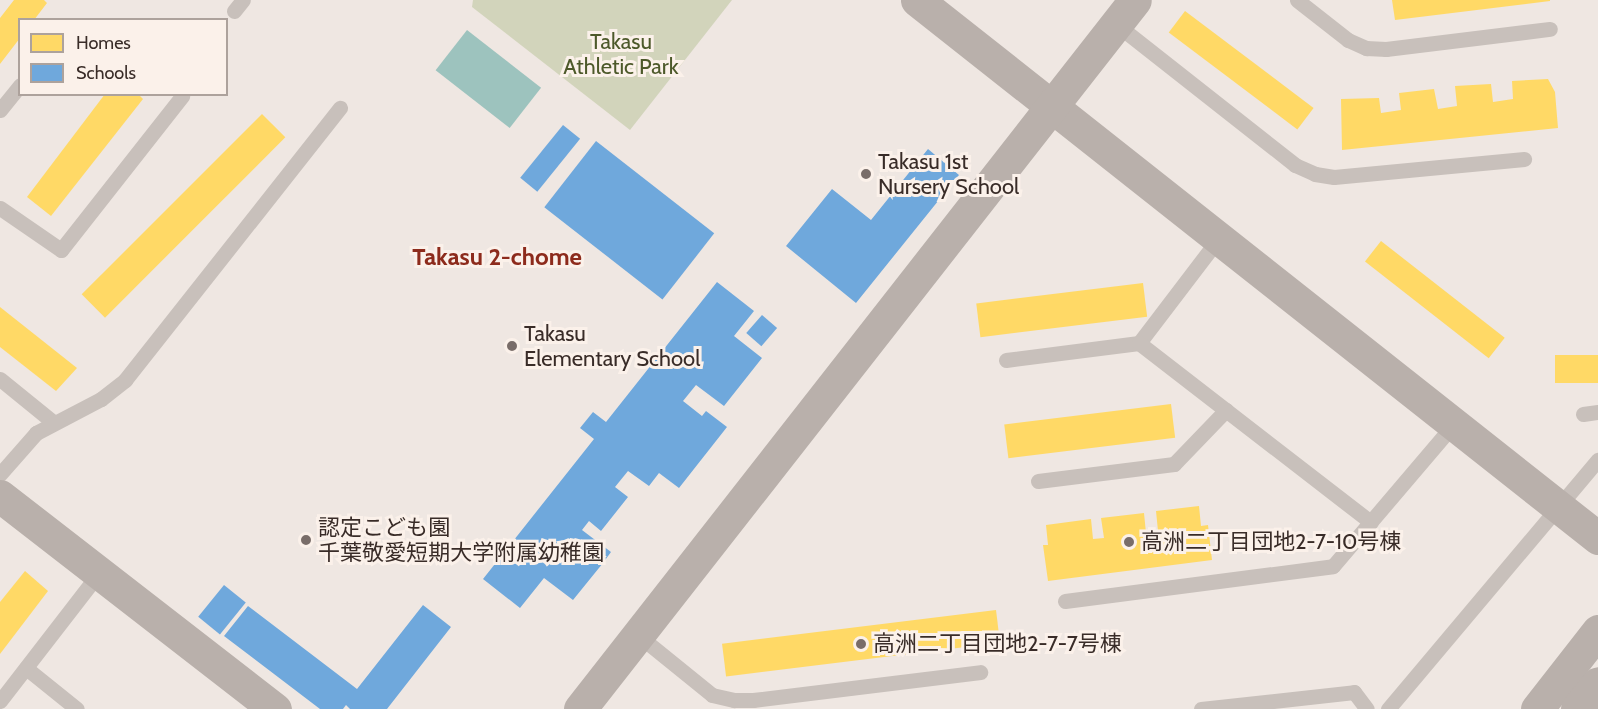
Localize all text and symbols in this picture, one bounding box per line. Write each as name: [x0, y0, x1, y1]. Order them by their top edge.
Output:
legend: [18, 18, 228, 96]
park label: Takasu Athletic Park: [563, 28, 679, 80]
text: Homes: [76, 32, 131, 54]
text: Schools: [76, 62, 136, 84]
place label: Takasu 1st Nursery School: [878, 148, 1019, 200]
marker: Takasu 1st Nursery School: [859, 167, 873, 181]
district label: Takasu 2-chome: [412, 243, 582, 271]
place label: Takasu Elementary School: [524, 320, 700, 372]
marker: Takasu Elementary School: [505, 339, 519, 353]
place label: 認定こども園 千葉敬愛短期大学附属幼稚園: [318, 514, 604, 566]
place label: 高洲二丁目団地2-7-10号棟: [1141, 529, 1402, 555]
marker: 認定こども園 千葉敬愛短期大学附属幼稚園: [299, 533, 313, 547]
marker: 高洲二丁目団地2-7-10号棟: [1122, 535, 1136, 549]
place label: 高洲二丁目団地2-7-7号棟: [873, 631, 1122, 657]
marker: 高洲二丁目団地2-7-7号棟: [854, 637, 868, 651]

